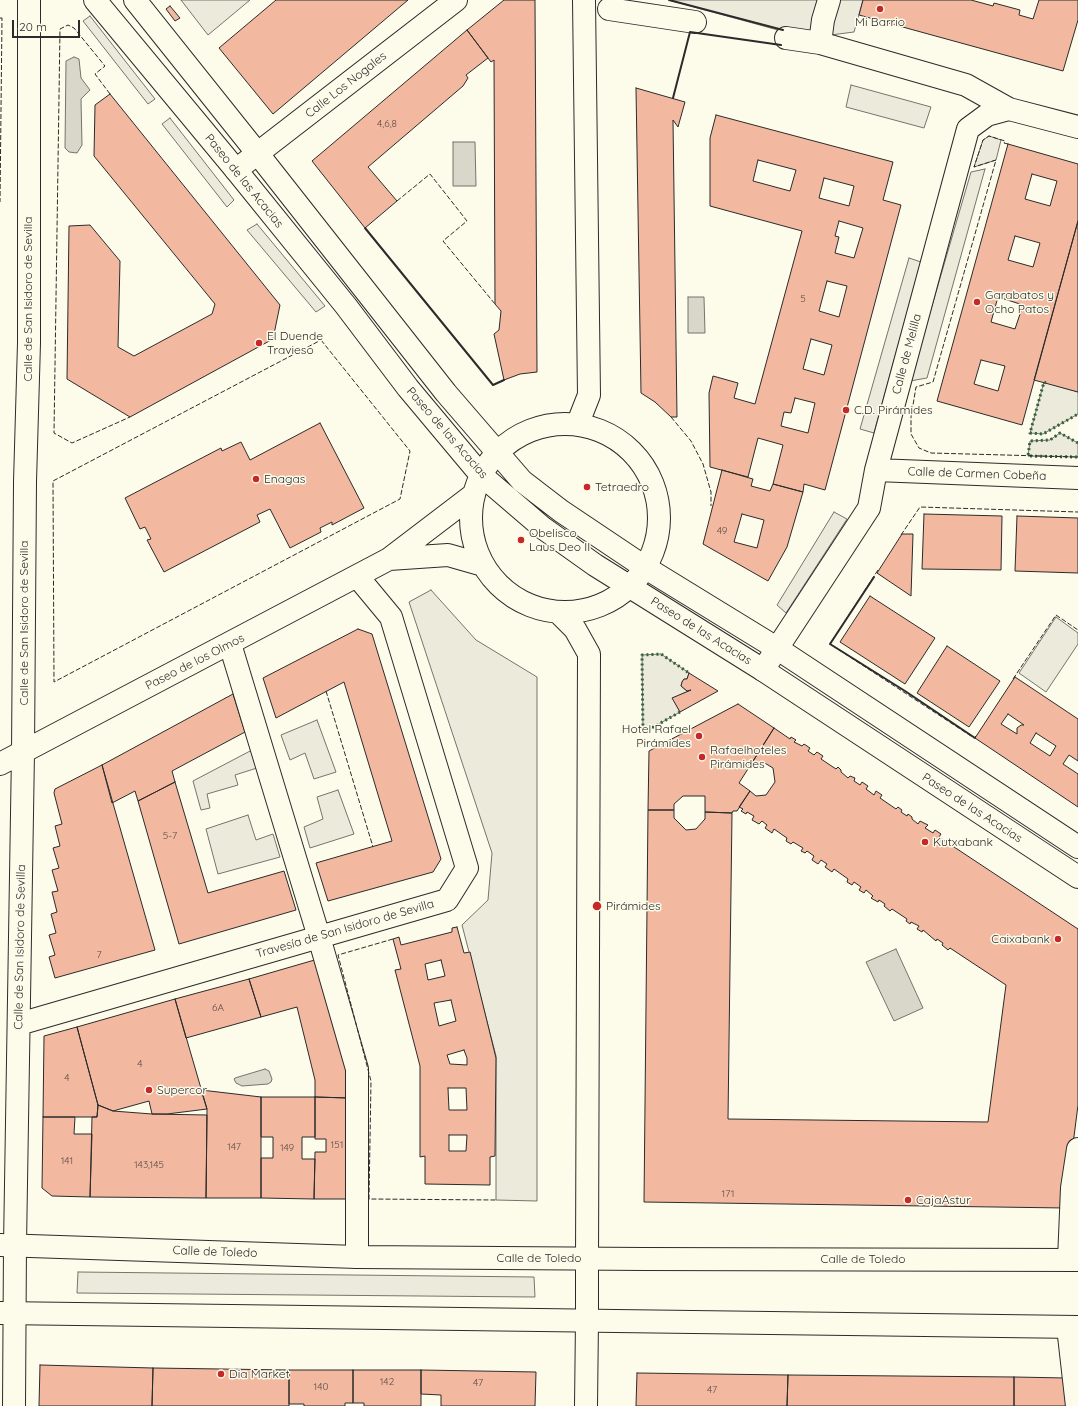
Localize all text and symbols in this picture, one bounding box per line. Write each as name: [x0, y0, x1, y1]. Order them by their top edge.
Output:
marker: Mi Barrio: [875, 4, 885, 14]
scale bar: [14, 12, 82, 38]
place label: Mi Barrio: [855, 15, 905, 29]
text: 20 m: [19, 19, 47, 34]
street label: Calle Los Nogales: [303, 49, 389, 121]
house number: 4,6,8: [377, 118, 397, 130]
street label: Paseo de las Acacias: [202, 131, 286, 231]
street label: Calle de San Isidoro de Sevilla: [21, 216, 35, 382]
place label: Garabatos y Ocho Patos: [985, 288, 1054, 316]
house number: 5: [800, 293, 806, 305]
marker: Garabatos y Ocho Patos: [972, 297, 982, 307]
street label: Calle de Melilla: [889, 312, 925, 396]
place label: El Duende Travieso: [267, 329, 323, 357]
marker: El Duende Travieso: [254, 338, 264, 348]
street label: Paseo de las Acacias: [403, 384, 491, 482]
place label: C.D. Pirámides: [854, 403, 933, 417]
marker: C.D. Pirámides: [841, 405, 851, 415]
street label: Calle de Carmen Cobeña: [907, 464, 1047, 484]
place label: Enagas: [264, 472, 305, 486]
marker: Enagas: [251, 474, 261, 484]
place label: Tetraedro: [595, 480, 649, 494]
marker: Tetraedro: [582, 482, 592, 492]
house number: 49: [717, 525, 727, 537]
place label: Obelisco Laus Deo II: [529, 526, 590, 554]
marker: Obelisco Laus Deo II: [516, 535, 526, 545]
street label: Calle de San Isidoro de Sevilla: [17, 540, 31, 706]
street label: Paseo de las Acacias: [648, 594, 754, 668]
street label: Paseo de los Olmos: [143, 631, 247, 693]
place label: Hotel Rafael Pirámides: [622, 722, 691, 750]
marker: Hotel Rafael Pirámides: [694, 731, 704, 741]
place label: Rafaelhoteles Pirámides: [710, 743, 786, 771]
marker: Rafaelhoteles Pirámides: [697, 752, 707, 762]
street label: Paseo de las Acacias: [919, 770, 1025, 846]
house number: 5-7: [163, 830, 177, 842]
place label: Kutxabank: [933, 835, 993, 849]
marker: Kutxabank: [920, 837, 930, 847]
street label: Calle de San Isidoro de Sevilla: [11, 864, 29, 1030]
street label: Travesía de San Isidoro de Sevilla: [254, 897, 436, 961]
place label: Pirámides: [606, 899, 661, 913]
marker: Pirámides: [591, 900, 603, 912]
place label: Caixabank: [991, 932, 1050, 946]
marker: Caixabank: [1053, 934, 1063, 944]
house number: 7: [96, 949, 102, 961]
house number: 6A: [212, 1002, 224, 1014]
house number: 4: [137, 1058, 143, 1070]
house number: 4: [64, 1072, 70, 1084]
place label: Supercor: [157, 1083, 207, 1097]
marker: Supercor: [144, 1085, 154, 1095]
house number: 151: [331, 1139, 343, 1151]
house number: 147: [227, 1141, 241, 1153]
house number: 149: [280, 1142, 294, 1154]
house number: 141: [61, 1155, 73, 1167]
house number: 143,145: [134, 1159, 164, 1171]
house number: 171: [721, 1188, 735, 1200]
place label: CajaAstur: [916, 1193, 971, 1207]
marker: CajaAstur: [903, 1195, 913, 1205]
street label: Calle de Toledo: [172, 1243, 258, 1261]
street label: Calle de Toledo: [497, 1251, 581, 1265]
street label: Calle de Toledo: [821, 1252, 905, 1266]
place label: Dia Market: [229, 1367, 290, 1381]
marker: Dia Market: [216, 1369, 226, 1379]
house number: 142: [380, 1376, 394, 1388]
house number: 47: [473, 1377, 483, 1389]
house number: 140: [314, 1381, 328, 1393]
house number: 47: [707, 1384, 717, 1396]

